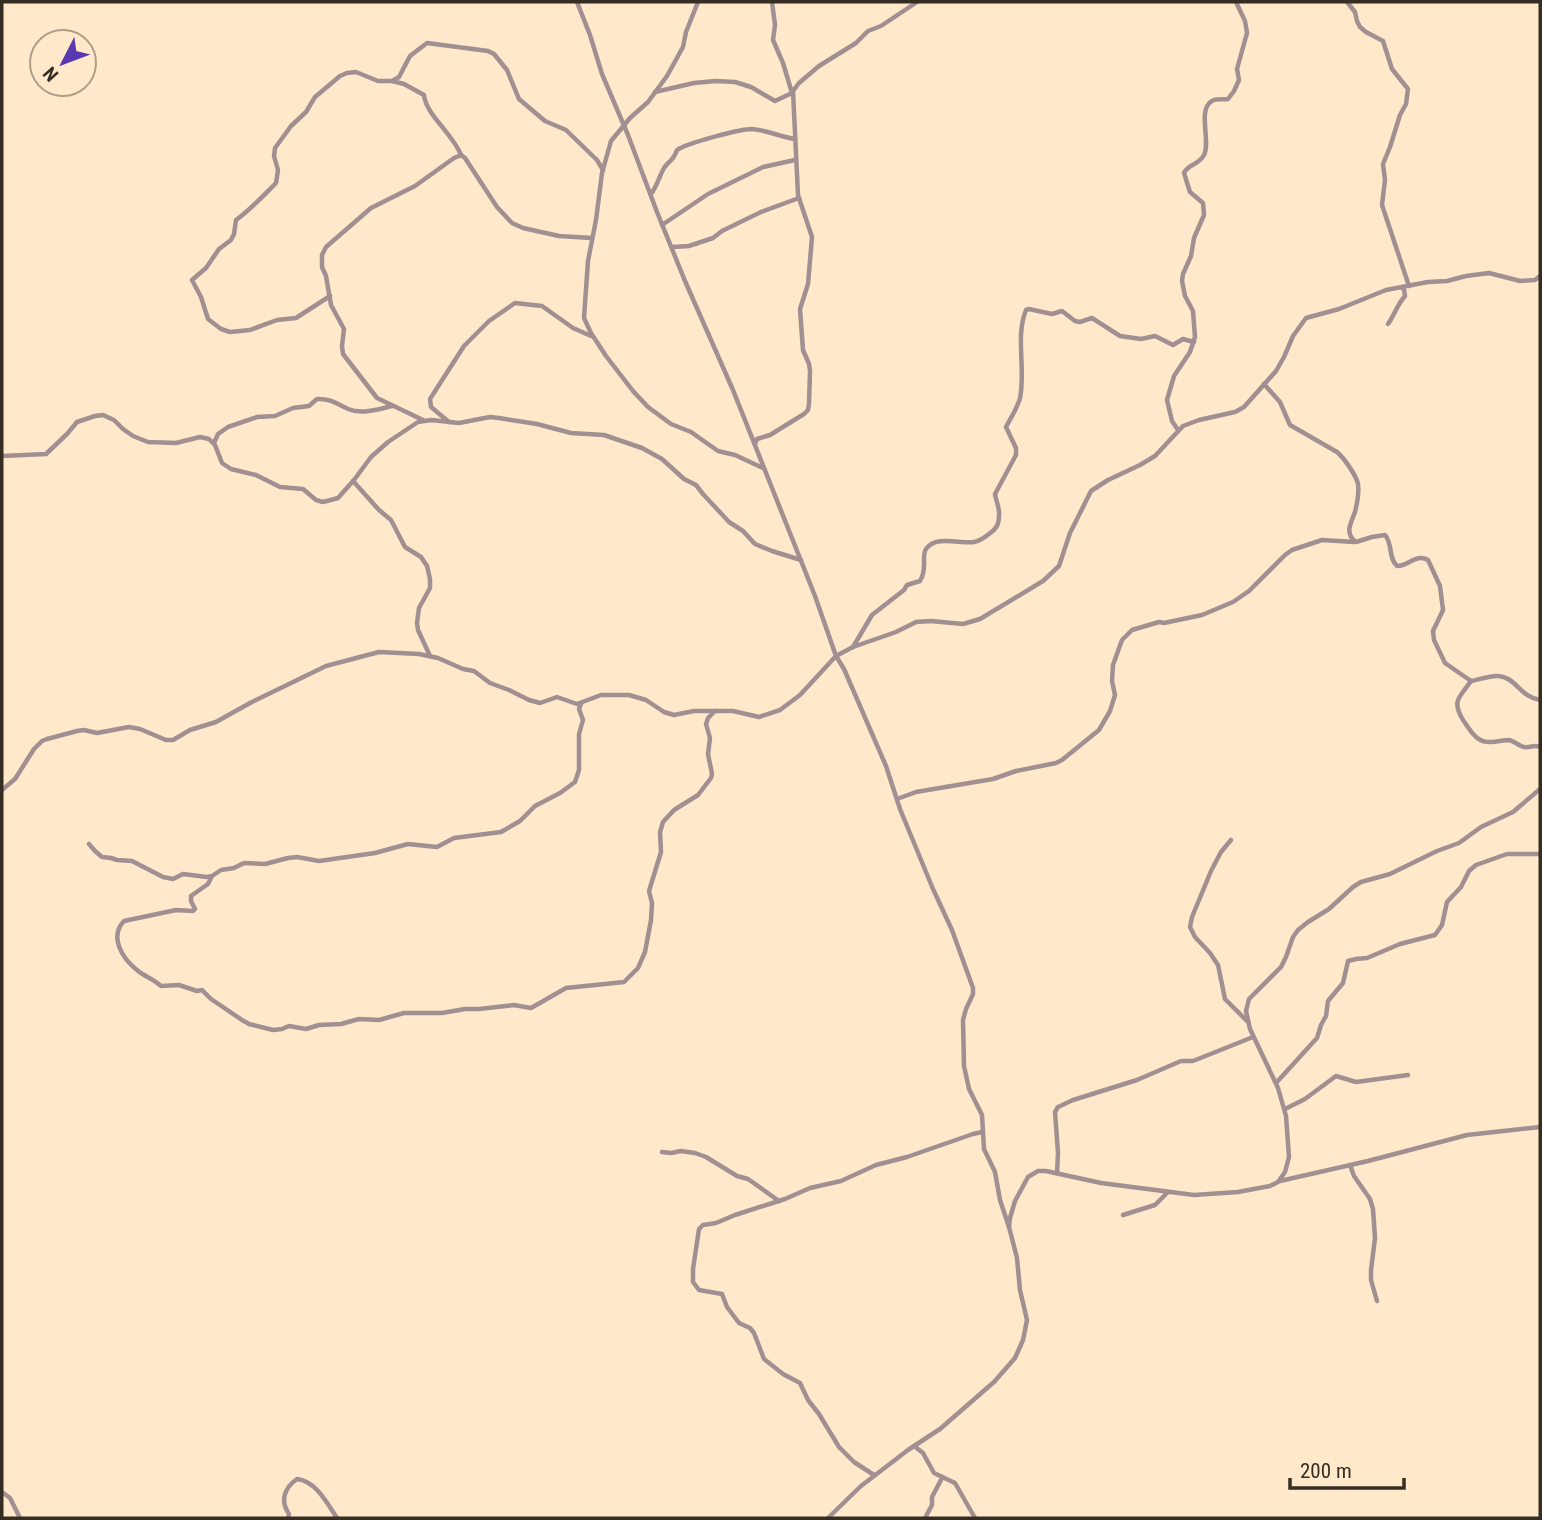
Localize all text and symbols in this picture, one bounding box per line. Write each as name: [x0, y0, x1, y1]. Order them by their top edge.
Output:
north arrow: [28, 28, 98, 98]
text: N: [38, 62, 63, 86]
scale bar: [1290, 1446, 1404, 1490]
text: 200 m: [1300, 1459, 1352, 1483]

